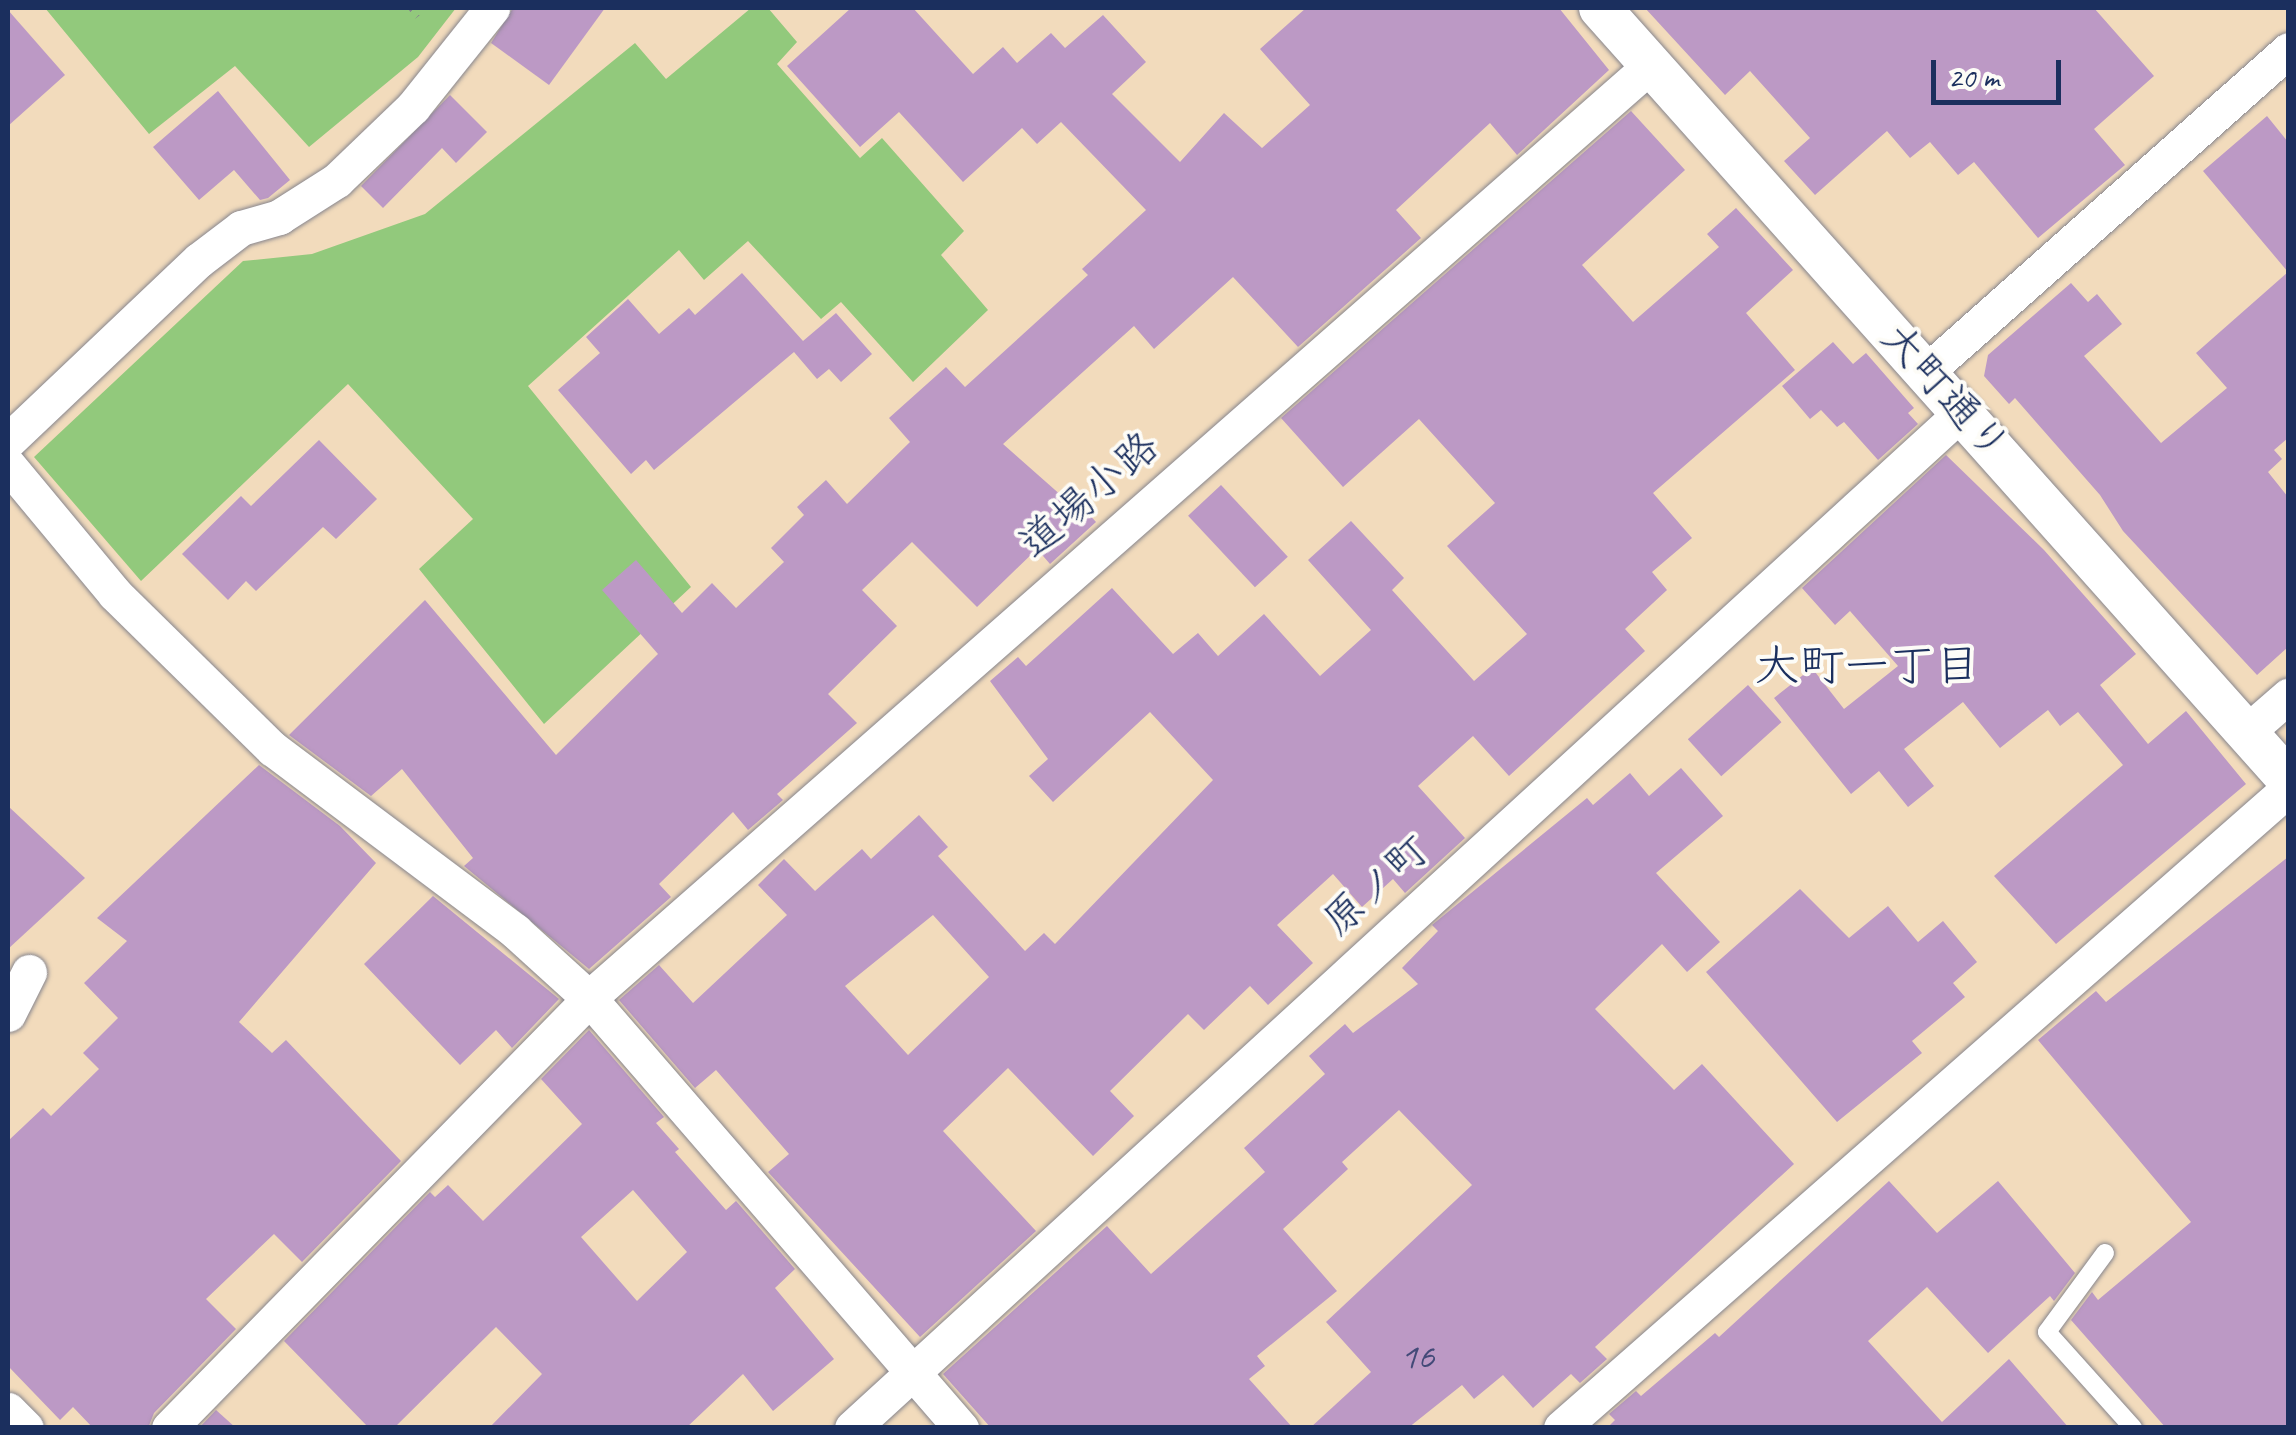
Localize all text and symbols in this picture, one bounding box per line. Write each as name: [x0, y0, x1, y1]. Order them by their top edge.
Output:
scale bar: [1936, 40, 2066, 102]
text: 20 m: [1948, 58, 1999, 96]
street label: 大町通り: [1870, 313, 2020, 471]
street label: 道場小路: [1009, 421, 1169, 569]
district label: 大町一丁目: [1755, 639, 1979, 693]
street label: 原ノ町: [1312, 825, 1440, 947]
house number: 16: [1400, 1333, 1434, 1379]

